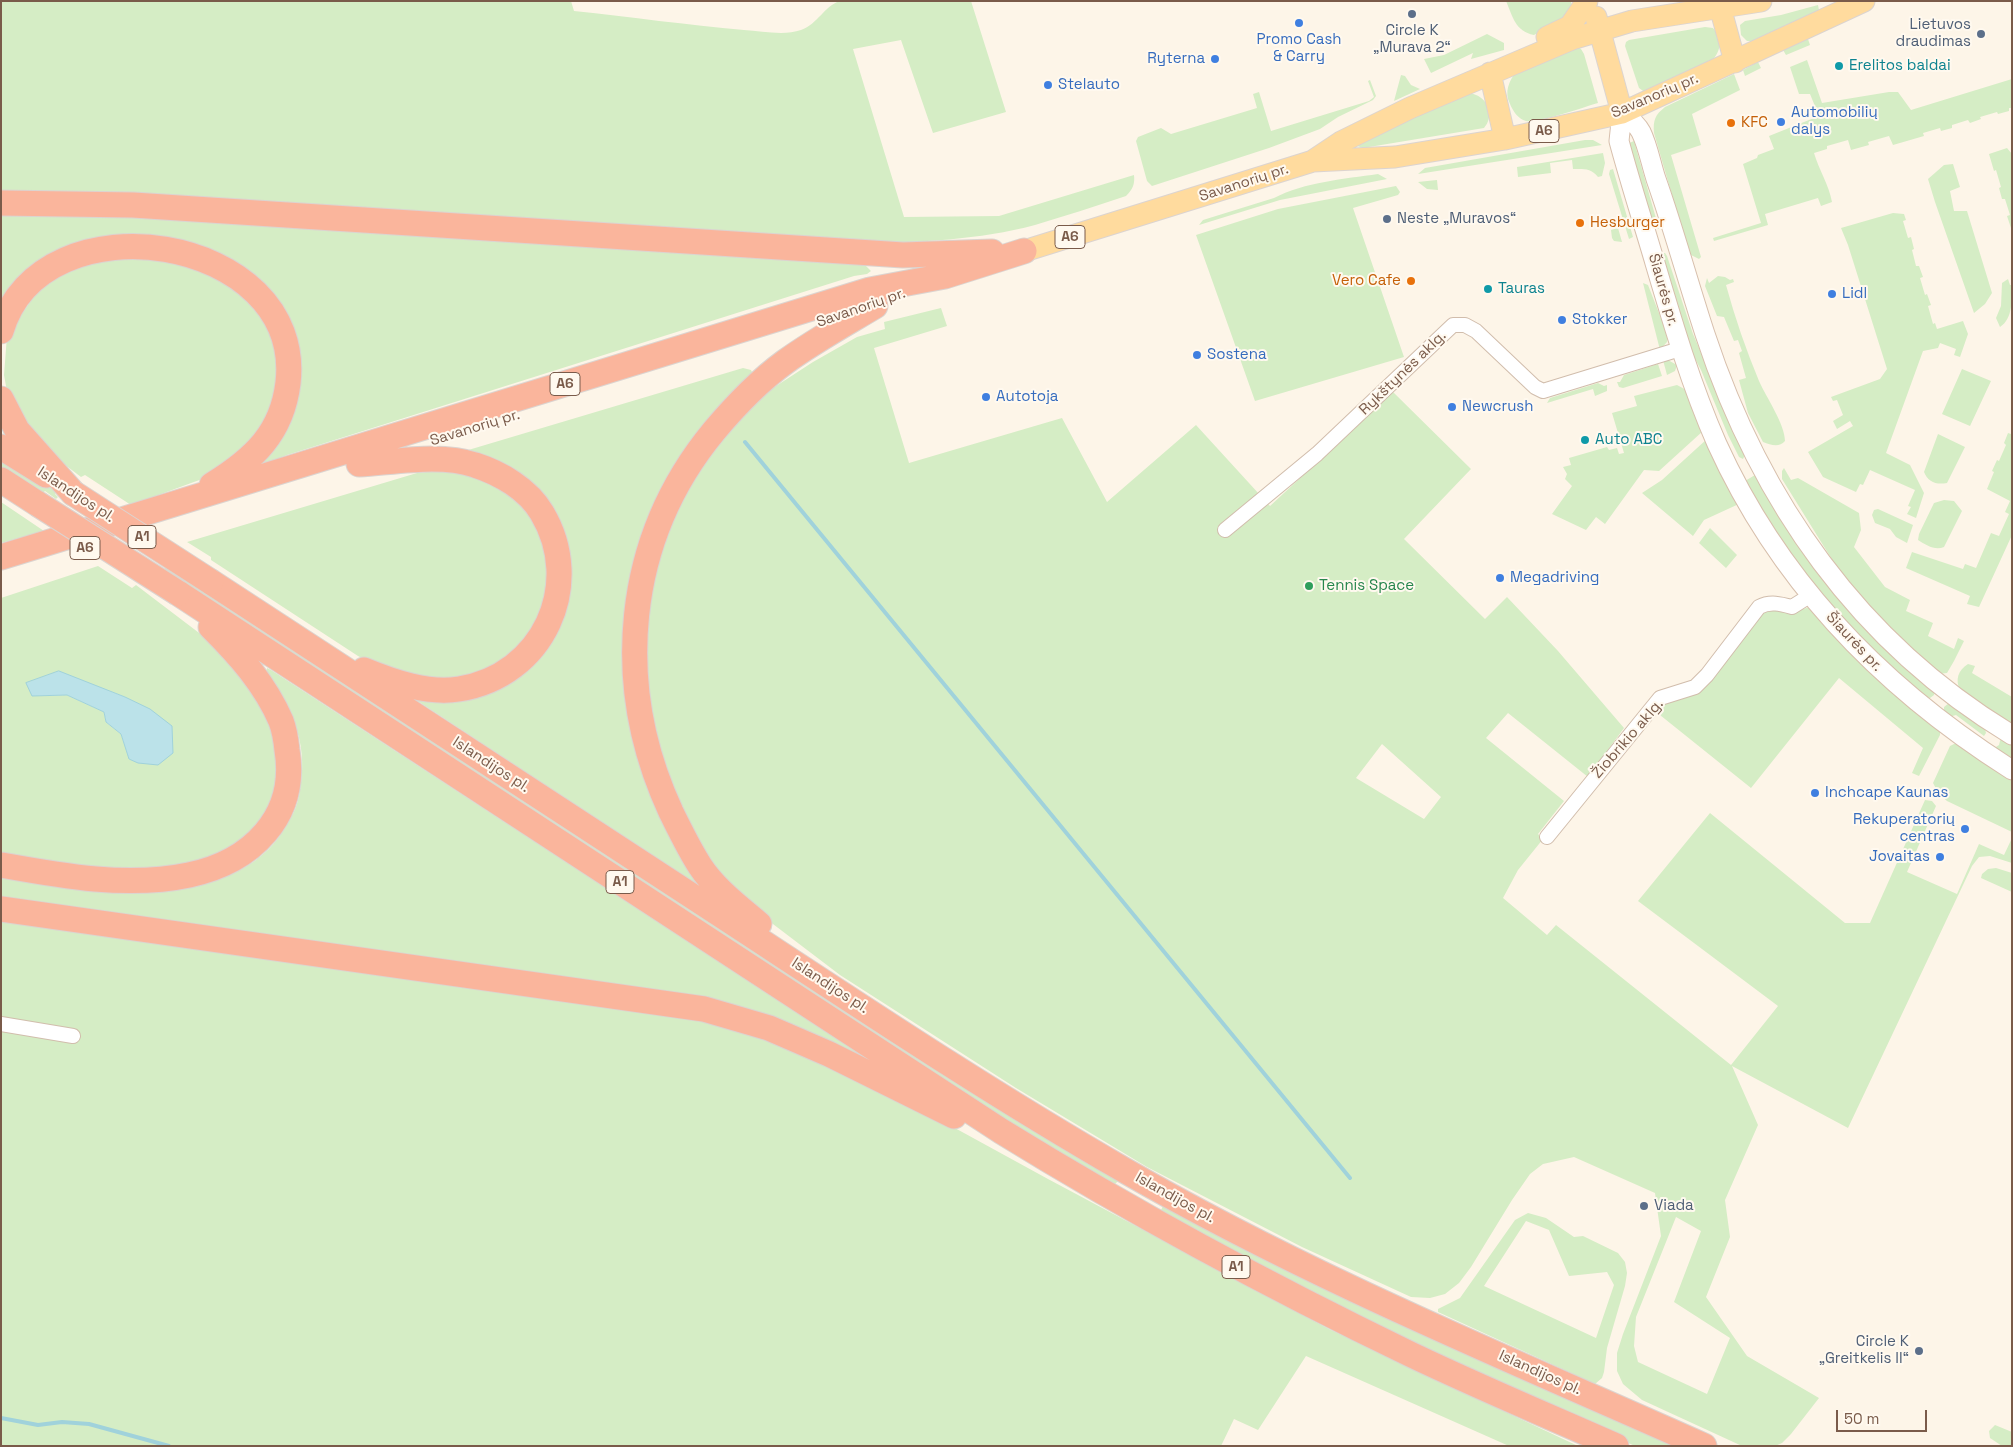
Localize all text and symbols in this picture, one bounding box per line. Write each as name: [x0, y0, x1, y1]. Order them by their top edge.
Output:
marker: Circle K „Murava 2“: [1406, 8, 1418, 20]
place label: Lietuvos draudimas: [1896, 16, 1971, 51]
marker: Promo Cash & Carry: [1293, 17, 1305, 29]
place label: Circle K „Murava 2“: [1373, 22, 1451, 57]
marker: Lietuvos draudimas: [1975, 28, 1987, 40]
place label: Promo Cash & Carry: [1257, 31, 1341, 66]
place label: Ryterna: [1147, 50, 1205, 68]
marker: Ryterna: [1209, 53, 1221, 65]
place label: Erelitos baldai: [1849, 57, 1951, 75]
marker: Erelitos baldai: [1833, 60, 1845, 72]
street label: Savanorių pr.: [1609, 70, 1701, 122]
place label: Stelauto: [1058, 76, 1120, 94]
marker: Stelauto: [1042, 79, 1054, 91]
place label: Automobilių dalys: [1791, 104, 1878, 139]
place label: KFC: [1741, 114, 1768, 132]
marker: Automobilių dalys: [1775, 116, 1787, 128]
marker: KFC: [1725, 117, 1737, 129]
road number: A6: [1529, 120, 1559, 142]
street label: Savanorių pr.: [1197, 160, 1291, 206]
place label: Neste „Muravos“: [1397, 210, 1516, 228]
marker: Neste „Muravos“: [1381, 213, 1393, 225]
place label: Hesburger: [1590, 214, 1665, 232]
marker: Hesburger: [1574, 217, 1586, 229]
road number: A6: [1055, 226, 1085, 248]
street label: Šiaurės pr.: [1644, 252, 1682, 328]
place label: Vero Cafe: [1332, 272, 1401, 290]
marker: Vero Cafe: [1405, 275, 1417, 287]
place label: Tauras: [1498, 280, 1545, 298]
marker: Tauras: [1482, 283, 1494, 295]
street label: Savanorių pr.: [814, 284, 908, 332]
place label: Lidl: [1842, 285, 1867, 303]
marker: Lidl: [1826, 288, 1838, 300]
place label: Stokker: [1572, 311, 1627, 329]
marker: Stokker: [1556, 314, 1568, 326]
street label: Rykštynės aklg.: [1356, 327, 1450, 419]
place label: Sostena: [1207, 346, 1267, 364]
marker: Sostena: [1191, 349, 1203, 361]
road number: A6: [550, 372, 580, 396]
place label: Autotoja: [996, 388, 1058, 406]
marker: Autotoja: [980, 391, 992, 403]
place label: Newcrush: [1462, 398, 1533, 416]
marker: Newcrush: [1446, 401, 1458, 413]
street label: Savanorių pr.: [428, 406, 522, 450]
place label: Auto ABC: [1595, 431, 1662, 449]
marker: Auto ABC: [1579, 434, 1591, 446]
street label: Islandijos pl.: [34, 463, 118, 527]
road number: A1: [128, 526, 156, 548]
road number: A6: [70, 536, 100, 560]
place label: Megadriving: [1510, 569, 1599, 587]
marker: Megadriving: [1494, 572, 1506, 584]
place label: Tennis Space: [1319, 577, 1414, 595]
marker: Tennis Space: [1303, 580, 1315, 592]
street label: Šiaurės pr.: [1822, 609, 1886, 675]
street label: Žiobrikio aklg.: [1589, 696, 1667, 782]
street label: Islandijos pl.: [449, 733, 533, 797]
place label: Inchcape Kaunas: [1825, 784, 1948, 802]
marker: Inchcape Kaunas: [1809, 787, 1821, 799]
place label: Rekuperatorių centras: [1853, 811, 1955, 846]
marker: Rekuperatorių centras: [1959, 823, 1971, 835]
place label: Jovaitas: [1869, 848, 1930, 866]
marker: Jovaitas: [1934, 851, 1946, 863]
road number: A1: [606, 870, 634, 894]
street label: Islandijos pl.: [788, 954, 872, 1018]
street label: Islandijos pl.: [1132, 1169, 1218, 1227]
place label: Viada: [1654, 1197, 1694, 1215]
marker: Viada: [1638, 1200, 1650, 1212]
road number: A1: [1222, 1256, 1250, 1278]
place label: Circle K „Greitkelis II“: [1819, 1333, 1909, 1368]
marker: Circle K „Greitkelis II“: [1913, 1345, 1925, 1357]
street label: Islandijos pl.: [1496, 1347, 1584, 1399]
scale bar: [1838, 1400, 1929, 1432]
text: 50 m: [1844, 1409, 1879, 1428]

